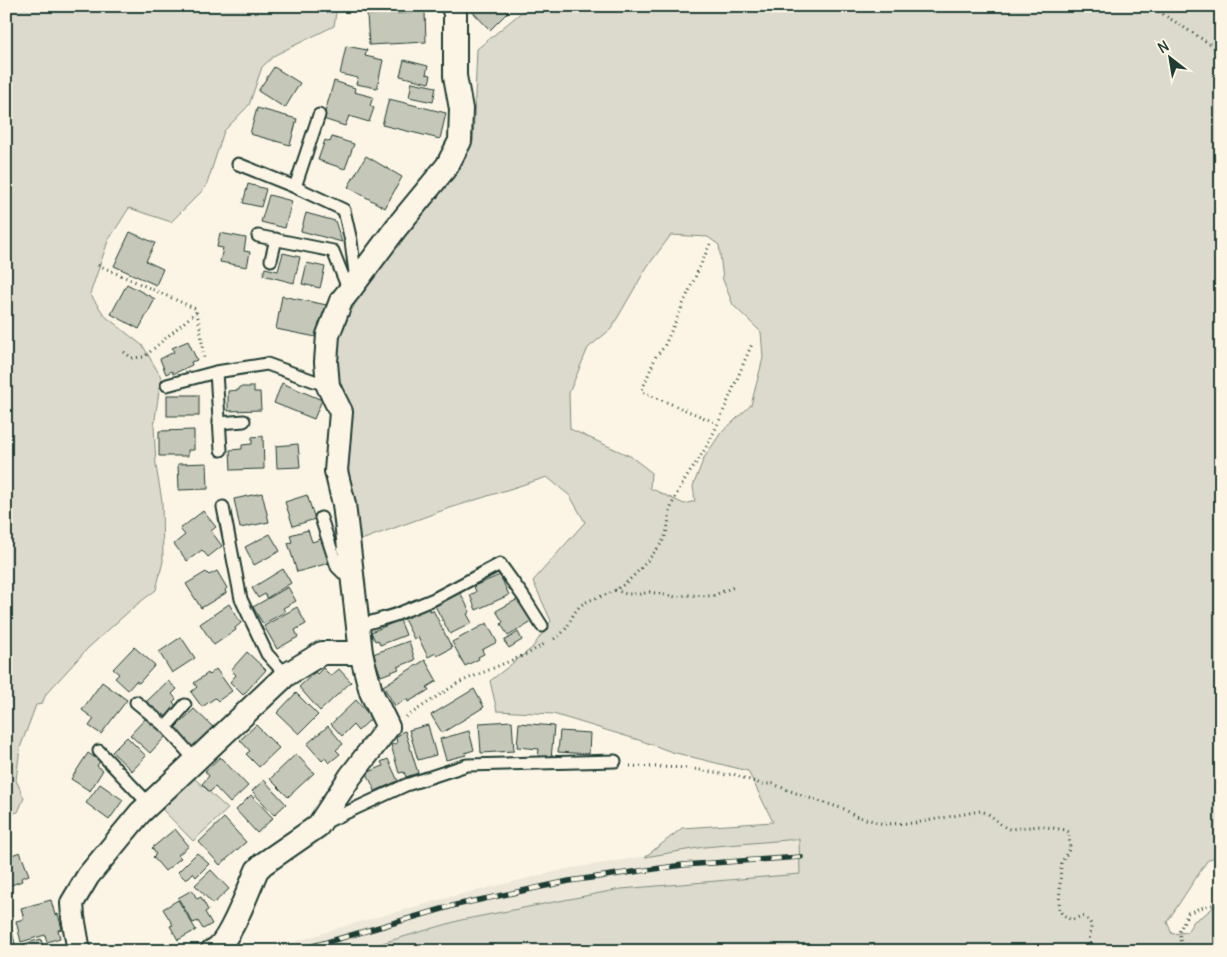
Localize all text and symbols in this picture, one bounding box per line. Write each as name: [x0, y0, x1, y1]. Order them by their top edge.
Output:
north arrow: [1144, 32, 1194, 82]
text: N: [1155, 37, 1172, 57]

